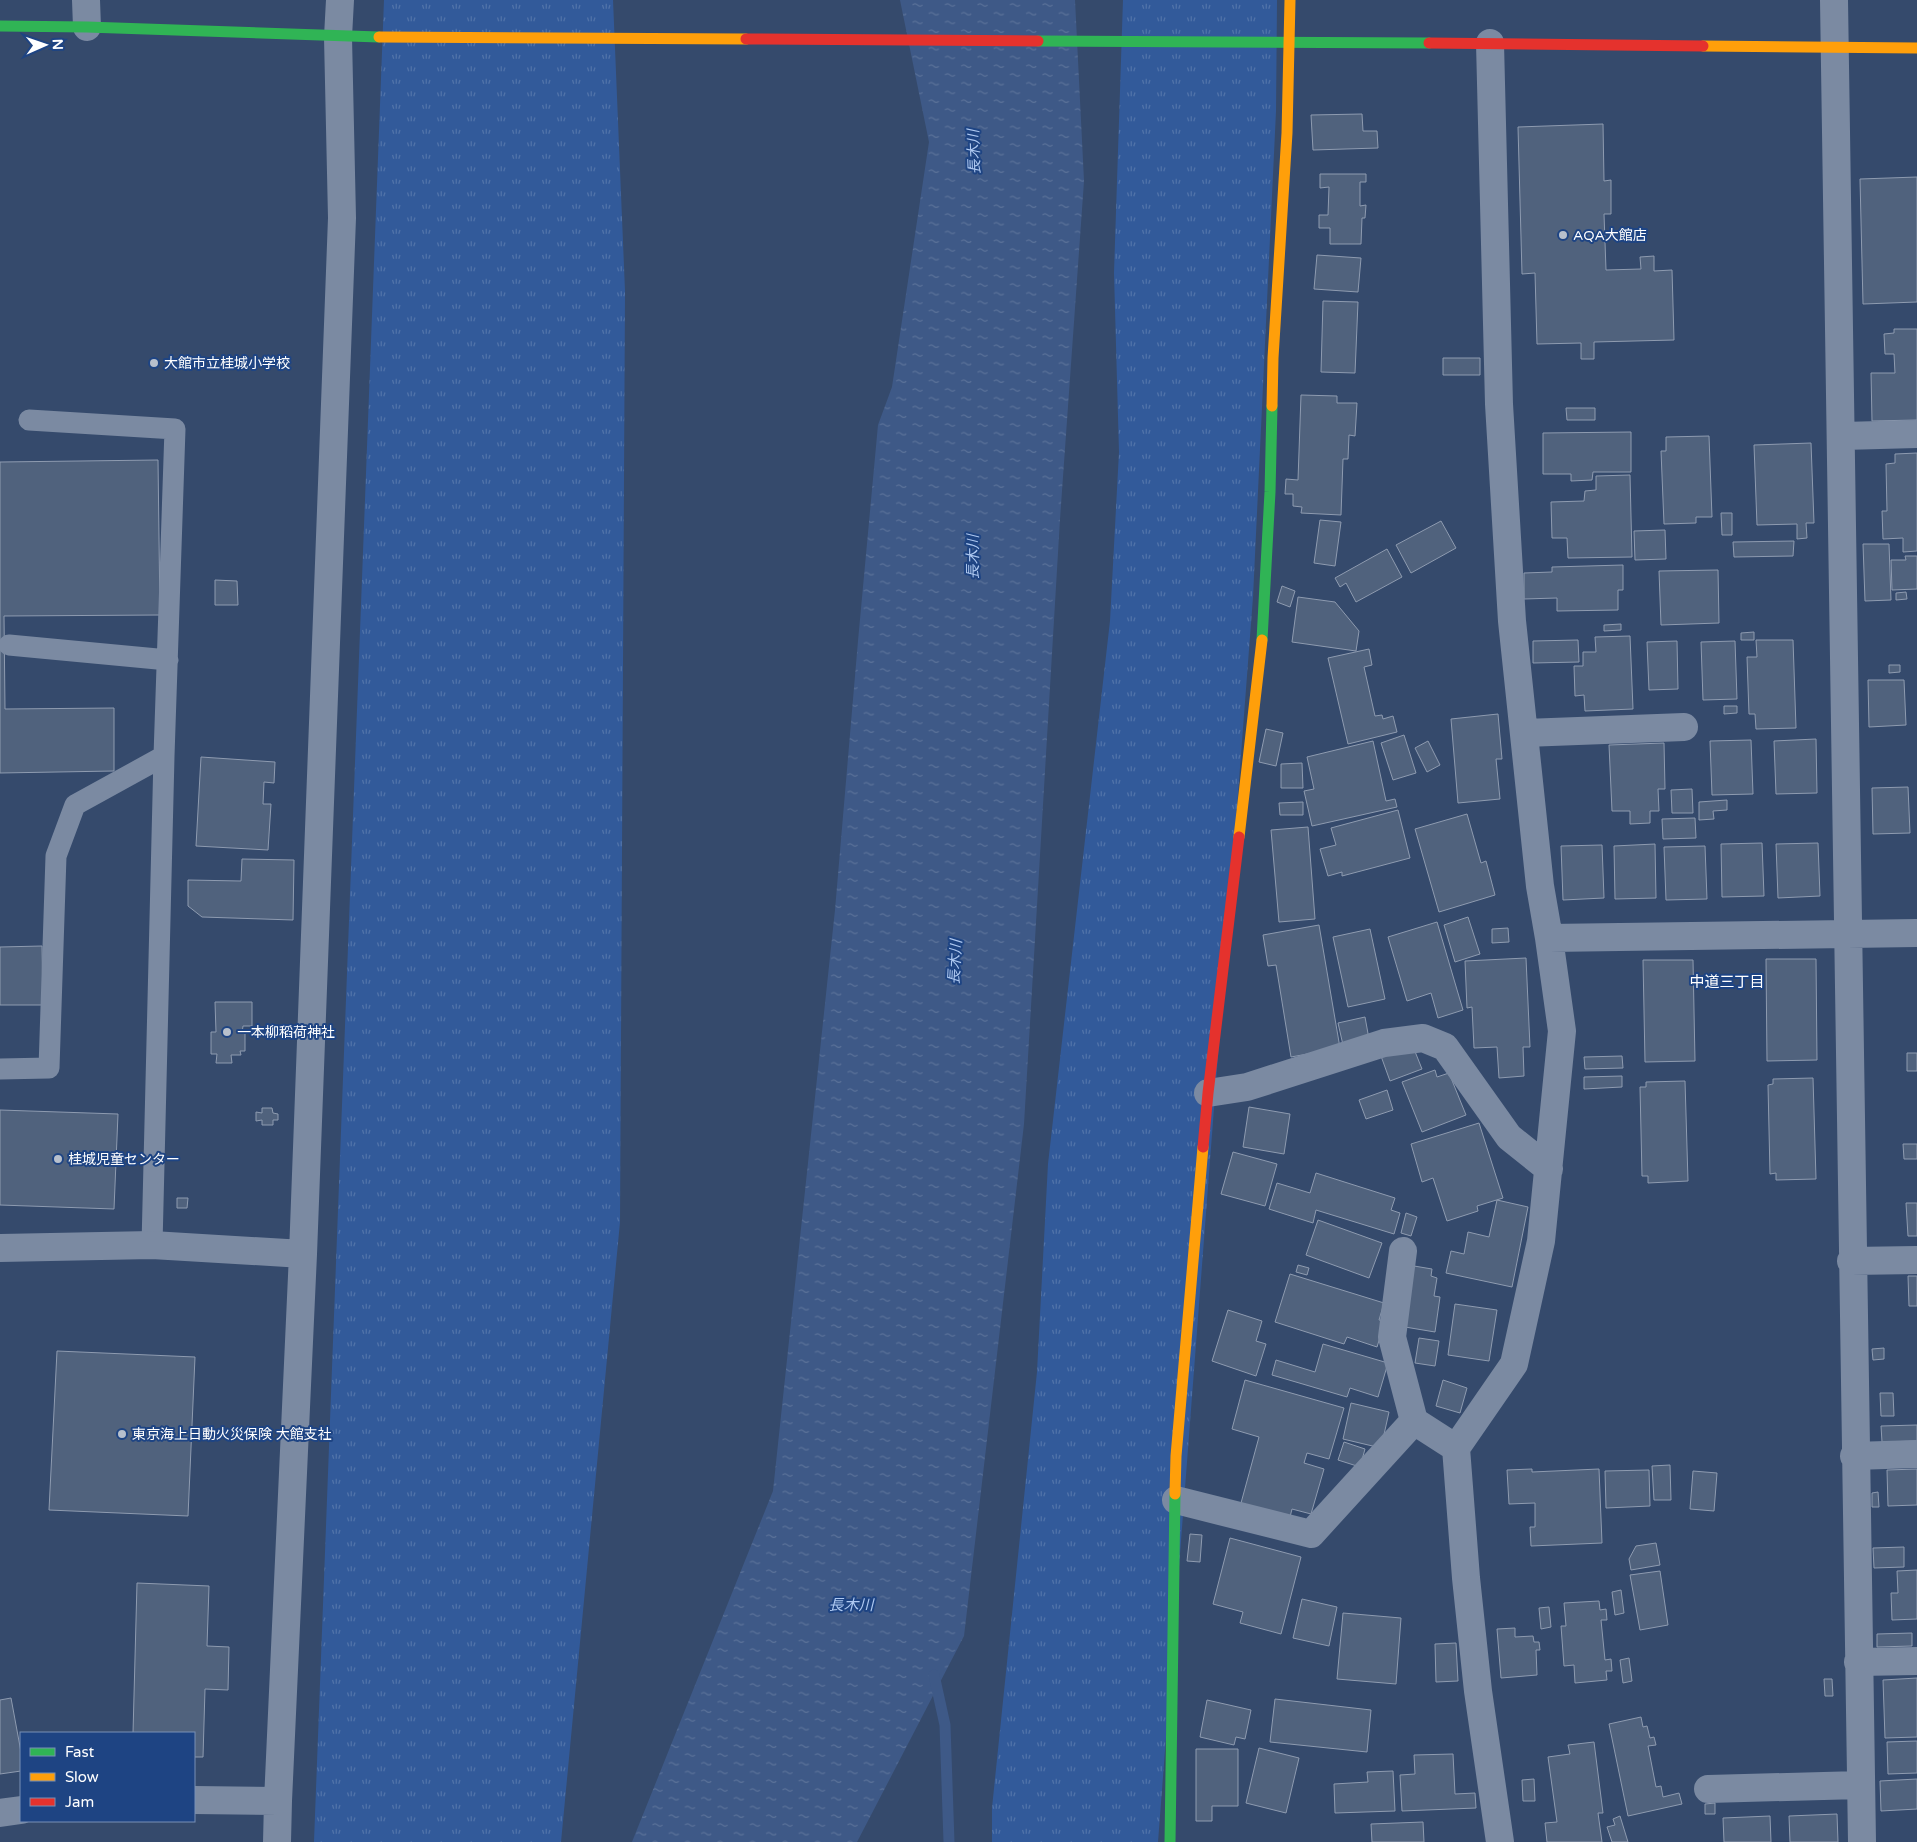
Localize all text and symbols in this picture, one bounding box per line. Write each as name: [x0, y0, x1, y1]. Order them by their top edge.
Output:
north arrow: [20, 20, 70, 70]
text: N: [49, 39, 66, 50]
water label: 長木川: [964, 127, 984, 175]
place label: AQA大館店: [1573, 227, 1647, 244]
marker: AQA大館店: [1557, 229, 1569, 241]
place label: 大館市立桂城小学校: [164, 355, 290, 372]
marker: 大館市立桂城小学校: [148, 357, 160, 369]
water label: 長木川: [964, 533, 982, 580]
water label: 長木川: [945, 937, 965, 985]
district label: 中道三丁目: [1689, 973, 1765, 991]
place label: 一本柳稻荷神社: [237, 1024, 335, 1041]
marker: 一本柳稻荷神社: [221, 1026, 233, 1038]
place label: 桂城児童センター: [68, 1151, 180, 1168]
marker: 桂城児童センター: [52, 1153, 64, 1165]
place label: 東京海上日動火災保険 大館支社: [132, 1426, 332, 1443]
marker: 東京海上日動火災保険 大館支社: [116, 1428, 128, 1440]
water label: 長木川: [828, 1596, 875, 1614]
legend: [20, 1732, 195, 1822]
text: Fast: [65, 1743, 95, 1761]
text: Slow: [65, 1768, 99, 1786]
text: Jam: [65, 1793, 94, 1811]

